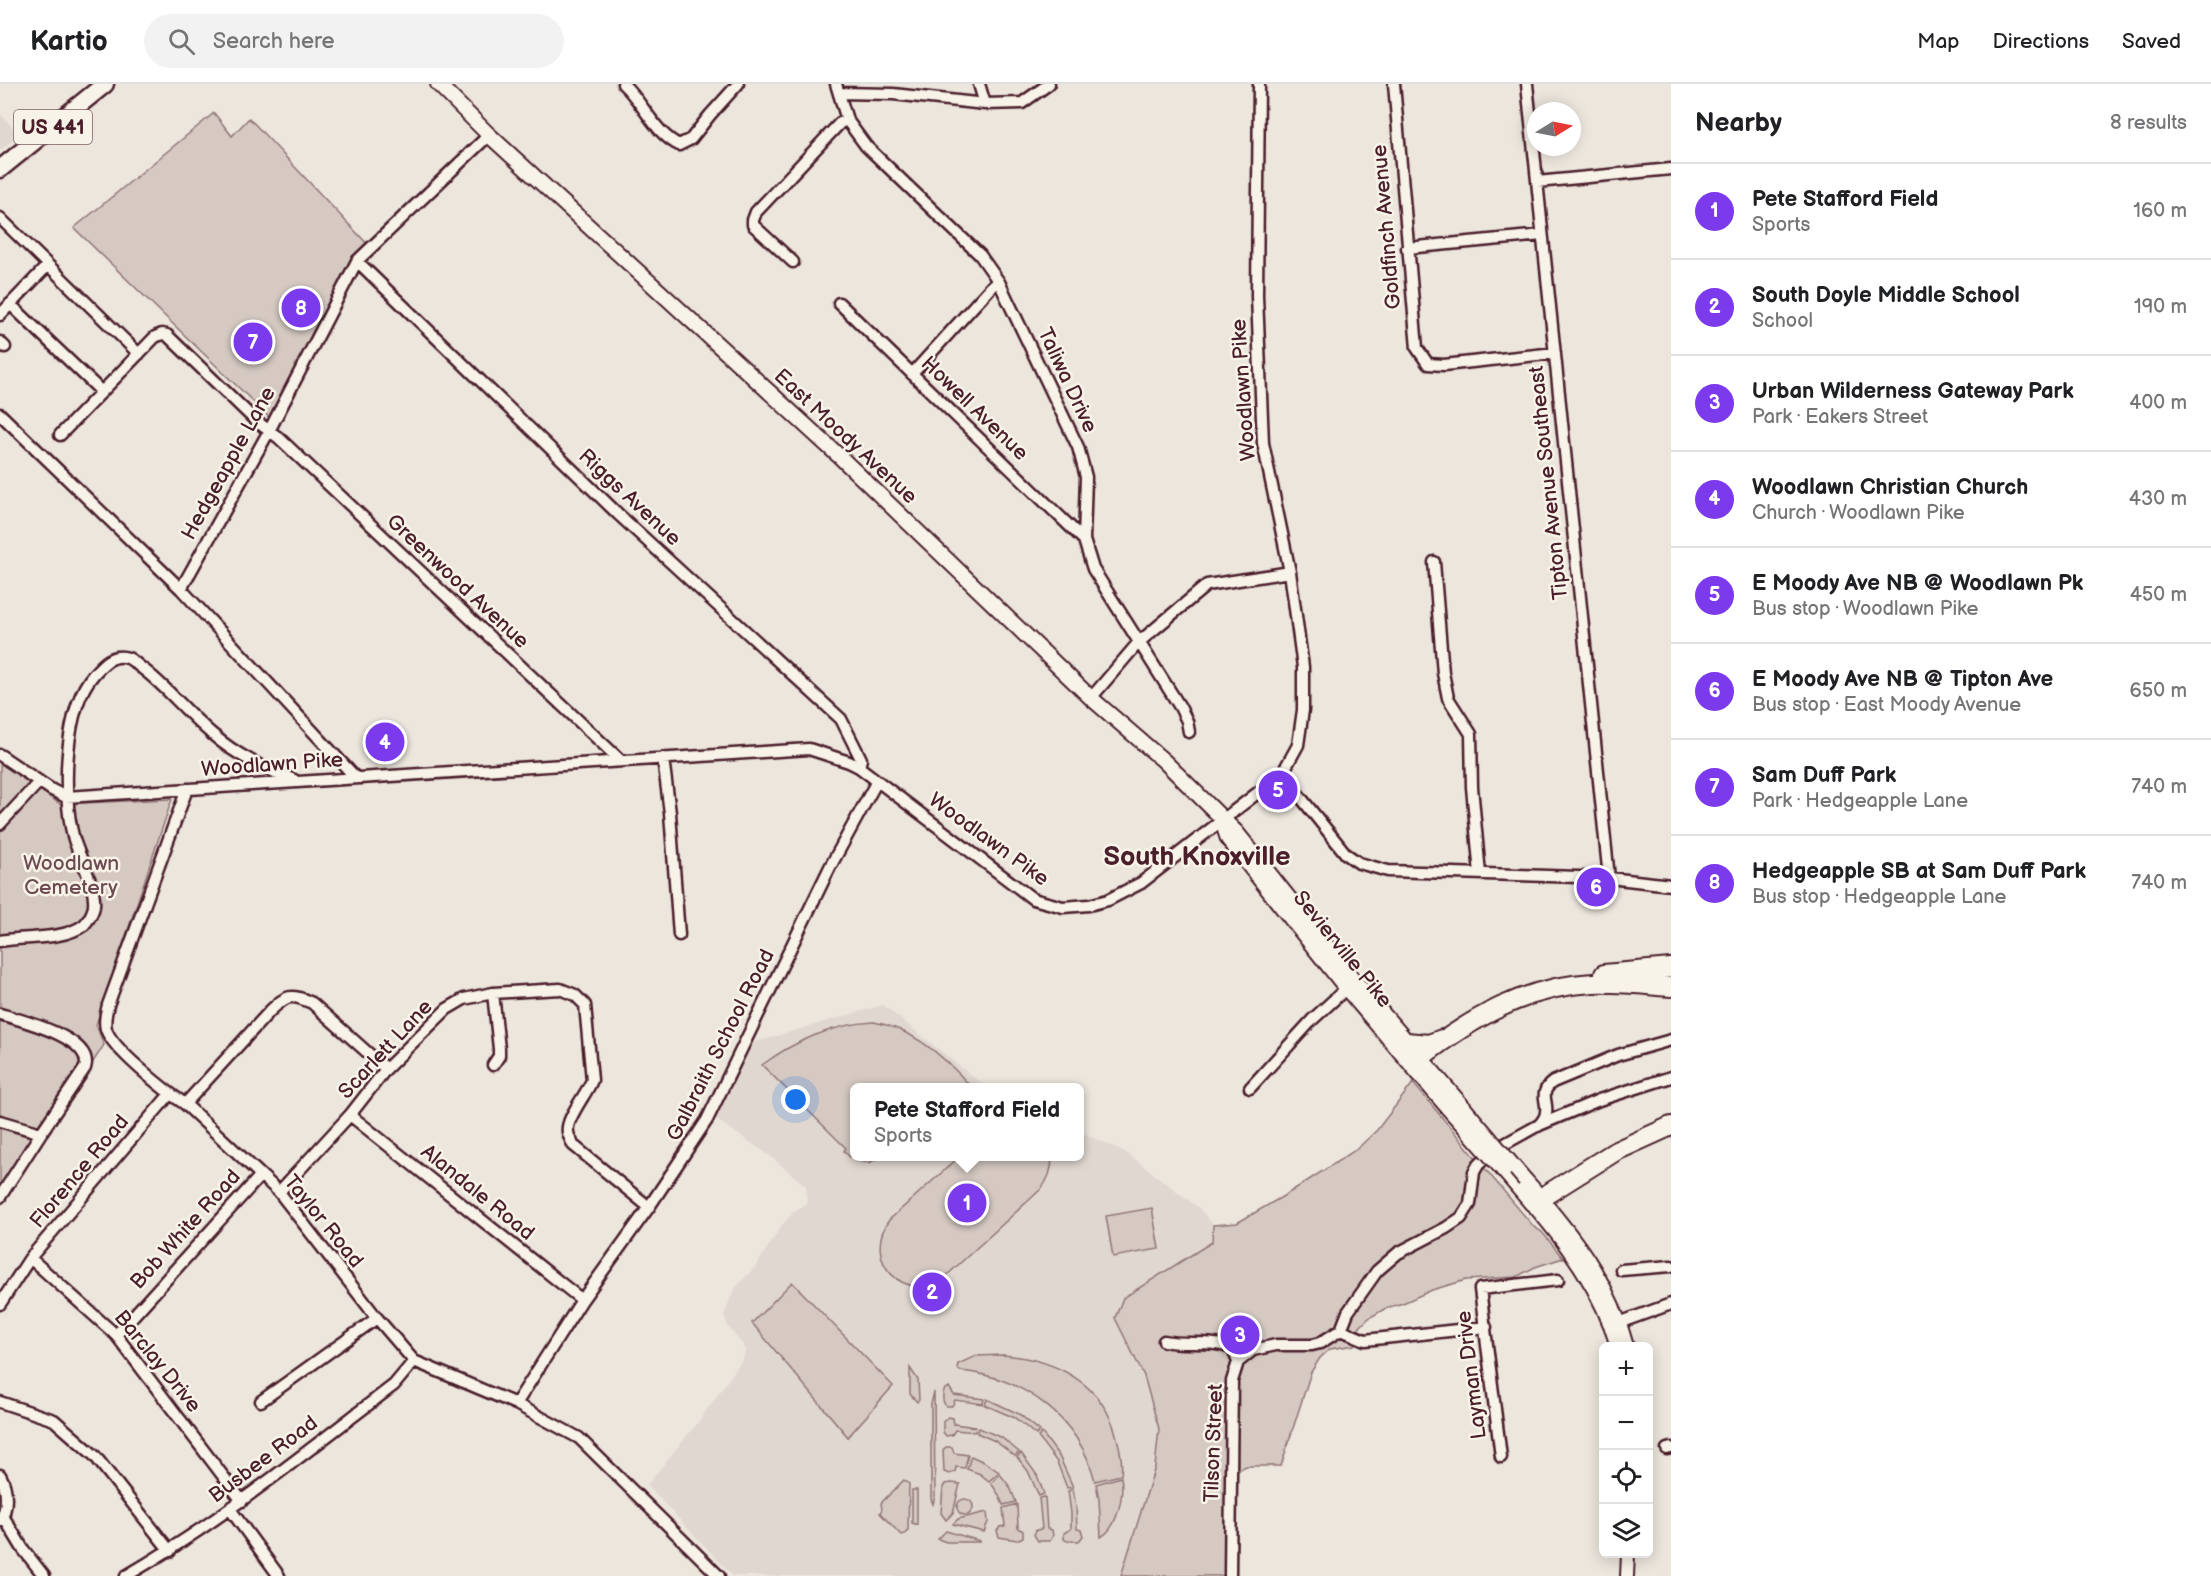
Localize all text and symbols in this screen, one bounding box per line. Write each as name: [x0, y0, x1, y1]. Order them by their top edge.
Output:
search box: [144, 14, 564, 68]
text: Kartio: [30, 25, 108, 58]
icon: search: [165, 25, 198, 58]
text: Search here: [213, 28, 335, 55]
text: Map: [1917, 29, 1960, 54]
text: Directions: [1993, 29, 2089, 54]
text: Saved: [2122, 29, 2181, 54]
north arrow: [1527, 102, 1581, 156]
text: Nearby: [1695, 108, 1782, 139]
road number: US 441: [14, 110, 92, 144]
text: 8 results: [2110, 111, 2187, 135]
street label: Goldfinch Avenue: [1367, 144, 1406, 310]
text: Pete Stafford Field: [1752, 186, 1938, 213]
text: 1: [1710, 199, 1719, 223]
text: 160 m: [2133, 199, 2187, 223]
text: Sports: [1752, 213, 1810, 237]
text: South Doyle Middle School: [1752, 282, 2020, 309]
pin: 8: [282, 286, 320, 330]
text: 2: [1709, 295, 1720, 319]
text: 190 m: [2134, 295, 2187, 319]
text: School: [1752, 309, 1813, 333]
street label: Woodlawn Pike: [1226, 318, 1261, 462]
pin: 7: [234, 320, 272, 364]
street label: Taliwa Drive: [1032, 324, 1103, 437]
street label: Howell Avenue: [916, 351, 1033, 466]
street label: East Moody Avenue: [769, 364, 922, 509]
street label: Tipton Avenue Southeast: [1524, 364, 1573, 601]
text: Urban Wilderness Gateway Park: [1752, 378, 2074, 405]
street label: Hedgeapple Lane: [176, 382, 281, 544]
text: 3: [1709, 391, 1720, 415]
text: 400 m: [2129, 391, 2187, 415]
text: Park · Eakers Street: [1752, 405, 1928, 429]
street label: Riggs Avenue: [573, 444, 686, 551]
text: Woodlawn Christian Church: [1752, 474, 2028, 501]
text: 4: [1709, 487, 1720, 511]
text: 430 m: [2129, 487, 2187, 511]
text: Church · Woodlawn Pike: [1752, 501, 1965, 525]
street label: Greenwood Avenue: [381, 509, 534, 654]
text: E Moody Ave NB @ Woodlawn Pk: [1752, 570, 2083, 597]
text: 5: [1709, 583, 1720, 607]
text: 450 m: [2130, 583, 2187, 607]
text: Bus stop · Woodlawn Pike: [1752, 597, 1978, 621]
text: E Moody Ave NB @ Tipton Ave: [1752, 666, 2053, 693]
text: 6: [1708, 679, 1721, 703]
text: 650 m: [2130, 679, 2187, 703]
text: Bus stop · East Moody Avenue: [1752, 693, 2021, 717]
pin: 4: [366, 720, 404, 764]
street label: Woodlawn Pike: [200, 747, 344, 782]
text: Sam Duff Park: [1752, 762, 1896, 789]
pin: 5: [1258, 768, 1298, 812]
text: 7: [1709, 775, 1720, 799]
text: 740 m: [2131, 775, 2187, 799]
street label: Woodlawn Pike: [924, 787, 1054, 891]
text: Park · Hedgeapple Lane: [1752, 789, 1968, 813]
district label: South Knoxville: [1104, 841, 1290, 873]
park label: Woodlawn Cemetery: [23, 851, 119, 900]
text: Hedgeapple SB at Sam Duff Park: [1752, 858, 2086, 885]
pin: 6: [1576, 864, 1616, 910]
text: 8: [1708, 871, 1721, 895]
text: 740 m: [2131, 871, 2187, 895]
text: Bus stop · Hedgeapple Lane: [1752, 885, 2006, 909]
street label: Sevierville Pike: [1288, 886, 1397, 1013]
street label: Galbraith School Road: [661, 945, 780, 1145]
street label: Scarlett Lane: [333, 995, 438, 1104]
popup: [850, 1083, 1084, 1161]
your location: [781, 1085, 810, 1114]
text: Pete Stafford Field: [874, 1097, 1060, 1124]
street label: Florence Road: [25, 1109, 134, 1233]
text: Sports: [874, 1124, 932, 1148]
street label: Alandale Road: [416, 1139, 539, 1246]
street label: Bob White Road: [125, 1164, 246, 1294]
street label: Taylor Road: [279, 1170, 369, 1273]
pin: 1: [948, 1180, 986, 1226]
pin: 2: [912, 1270, 952, 1314]
street label: Barclay Drive: [109, 1305, 206, 1417]
street label: Layman Drive: [1451, 1309, 1492, 1440]
pin: 3: [1220, 1312, 1260, 1358]
map controls: [1599, 1342, 1653, 1558]
button: +: [1599, 1342, 1653, 1396]
street label: Tilson Street: [1199, 1383, 1228, 1503]
button: −: [1599, 1396, 1653, 1450]
street label: Busbee Road: [204, 1410, 323, 1508]
button: locate: [1599, 1450, 1653, 1504]
button: layers: [1599, 1504, 1653, 1558]

